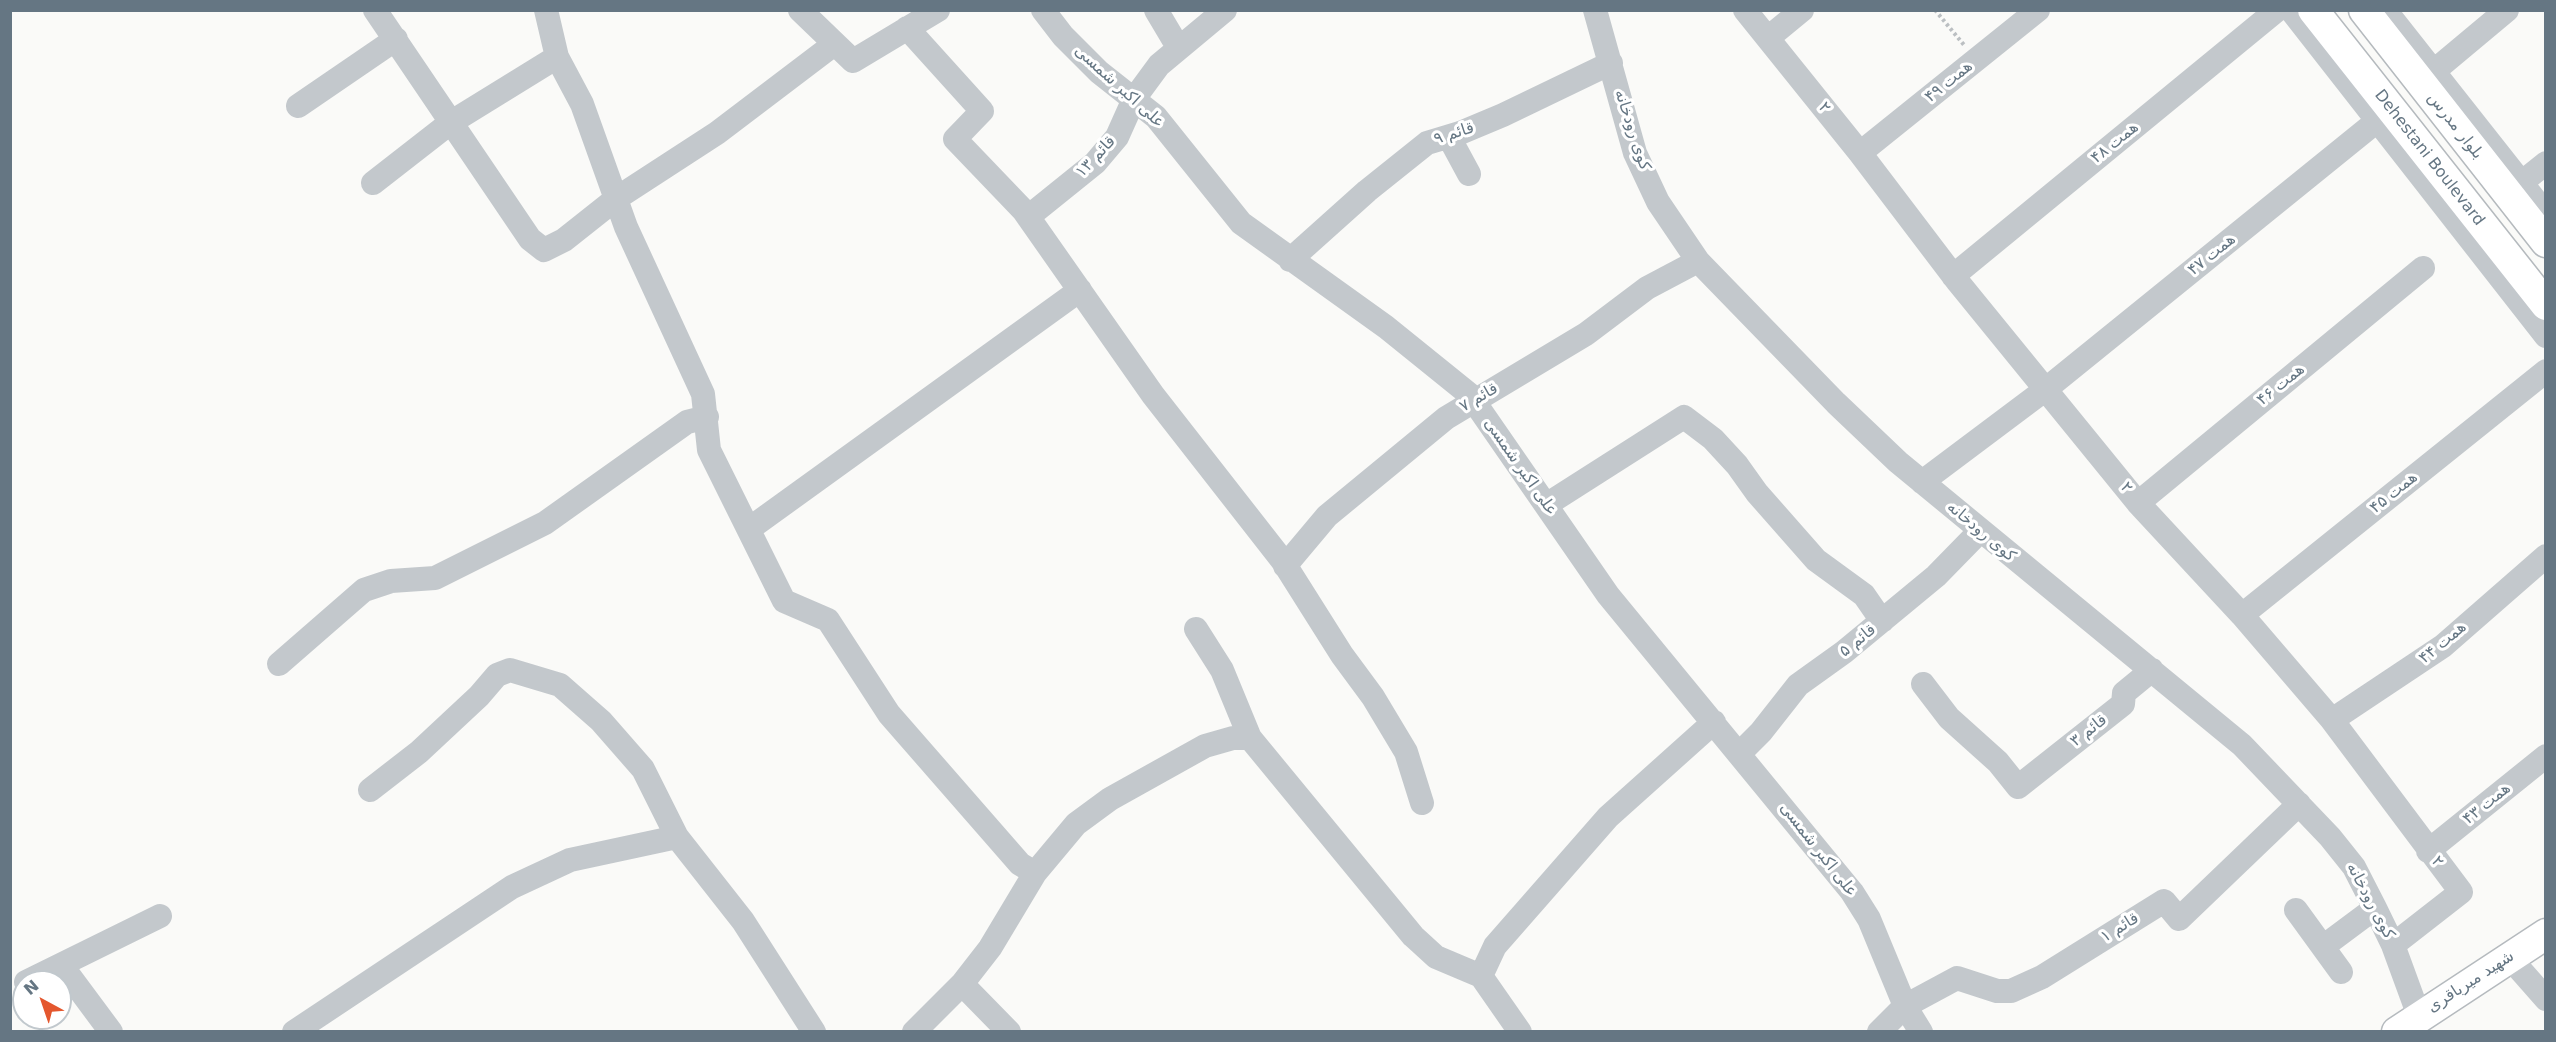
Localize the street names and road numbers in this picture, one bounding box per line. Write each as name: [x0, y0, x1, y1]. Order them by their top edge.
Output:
street label: علی اکبر شمسی: [1070, 42, 1168, 132]
street label: همت ۴۹: [1921, 57, 1977, 107]
street label: Dehestani Boulevard: [2370, 86, 2488, 230]
street label: کوی رودخانه: [1610, 87, 1654, 173]
street label: بلوار مدرس: [2423, 89, 2487, 163]
street label: ۲: [1814, 99, 1834, 117]
street label: قائم ۹: [1431, 118, 1477, 150]
street label: همت ۴۸: [2087, 118, 2143, 168]
street label: قائم ۱۳: [1072, 132, 1120, 182]
street label: همت ۴۷: [2184, 230, 2240, 280]
street label: همت ۴۶: [2253, 360, 2309, 410]
street label: قائم ۷: [1456, 379, 1502, 417]
street label: علی اکبر شمسی: [1479, 415, 1561, 519]
street label: همت ۴۵: [2366, 468, 2422, 518]
street label: ۲: [2116, 479, 2136, 497]
street label: کوی رودخانه: [1943, 498, 2019, 566]
street label: همت ۴۴: [2416, 618, 2470, 668]
street label: قائم ۵: [1836, 621, 1880, 661]
street label: قائم ۳: [2067, 711, 2111, 751]
street label: همت ۴۳: [2459, 779, 2515, 829]
street label: علی اکبر شمسی: [1775, 799, 1861, 901]
street label: ۲: [2427, 853, 2447, 871]
street label: کوی رودخانه: [2342, 859, 2398, 943]
street label: قائم ۱: [2097, 909, 2143, 947]
street label: شهید میرباقری: [2424, 947, 2518, 1017]

